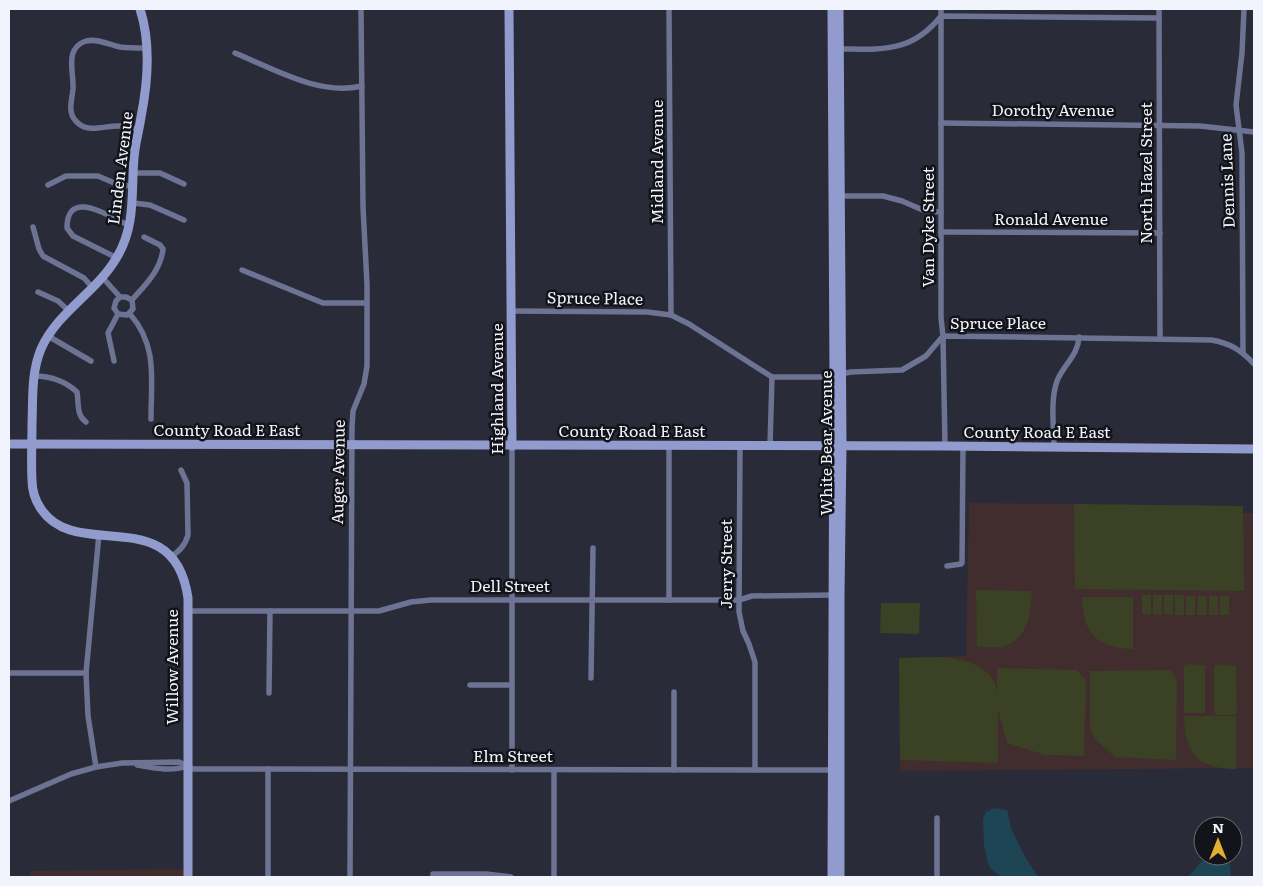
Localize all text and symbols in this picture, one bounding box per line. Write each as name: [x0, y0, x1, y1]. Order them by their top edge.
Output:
street label: Dorothy Avenue: [992, 97, 1114, 121]
street label: Midland Avenue: [644, 100, 668, 224]
street label: North Hazel Street: [1133, 102, 1157, 244]
street label: Linden Avenue: [100, 110, 138, 226]
street label: Dennis Lane: [1212, 133, 1240, 229]
street label: Van Dyke Street: [915, 166, 939, 287]
street label: Ronald Avenue: [994, 206, 1108, 230]
street label: Spruce Place: [547, 284, 643, 310]
street label: Spruce Place: [950, 310, 1046, 334]
street label: Highland Avenue: [484, 323, 508, 455]
street label: White Bear Avenue: [813, 370, 837, 516]
street label: County Road E East: [153, 417, 301, 441]
street label: County Road E East: [558, 418, 706, 442]
street label: Auger Avenue: [324, 419, 350, 525]
street label: County Road E East: [963, 419, 1111, 443]
street label: Jerry Street: [713, 519, 737, 609]
street label: Dell Street: [470, 573, 551, 597]
street label: Willow Avenue: [159, 609, 183, 725]
street label: Elm Street: [473, 743, 553, 767]
north arrow: [1193, 816, 1243, 866]
text: N: [1212, 817, 1224, 837]

